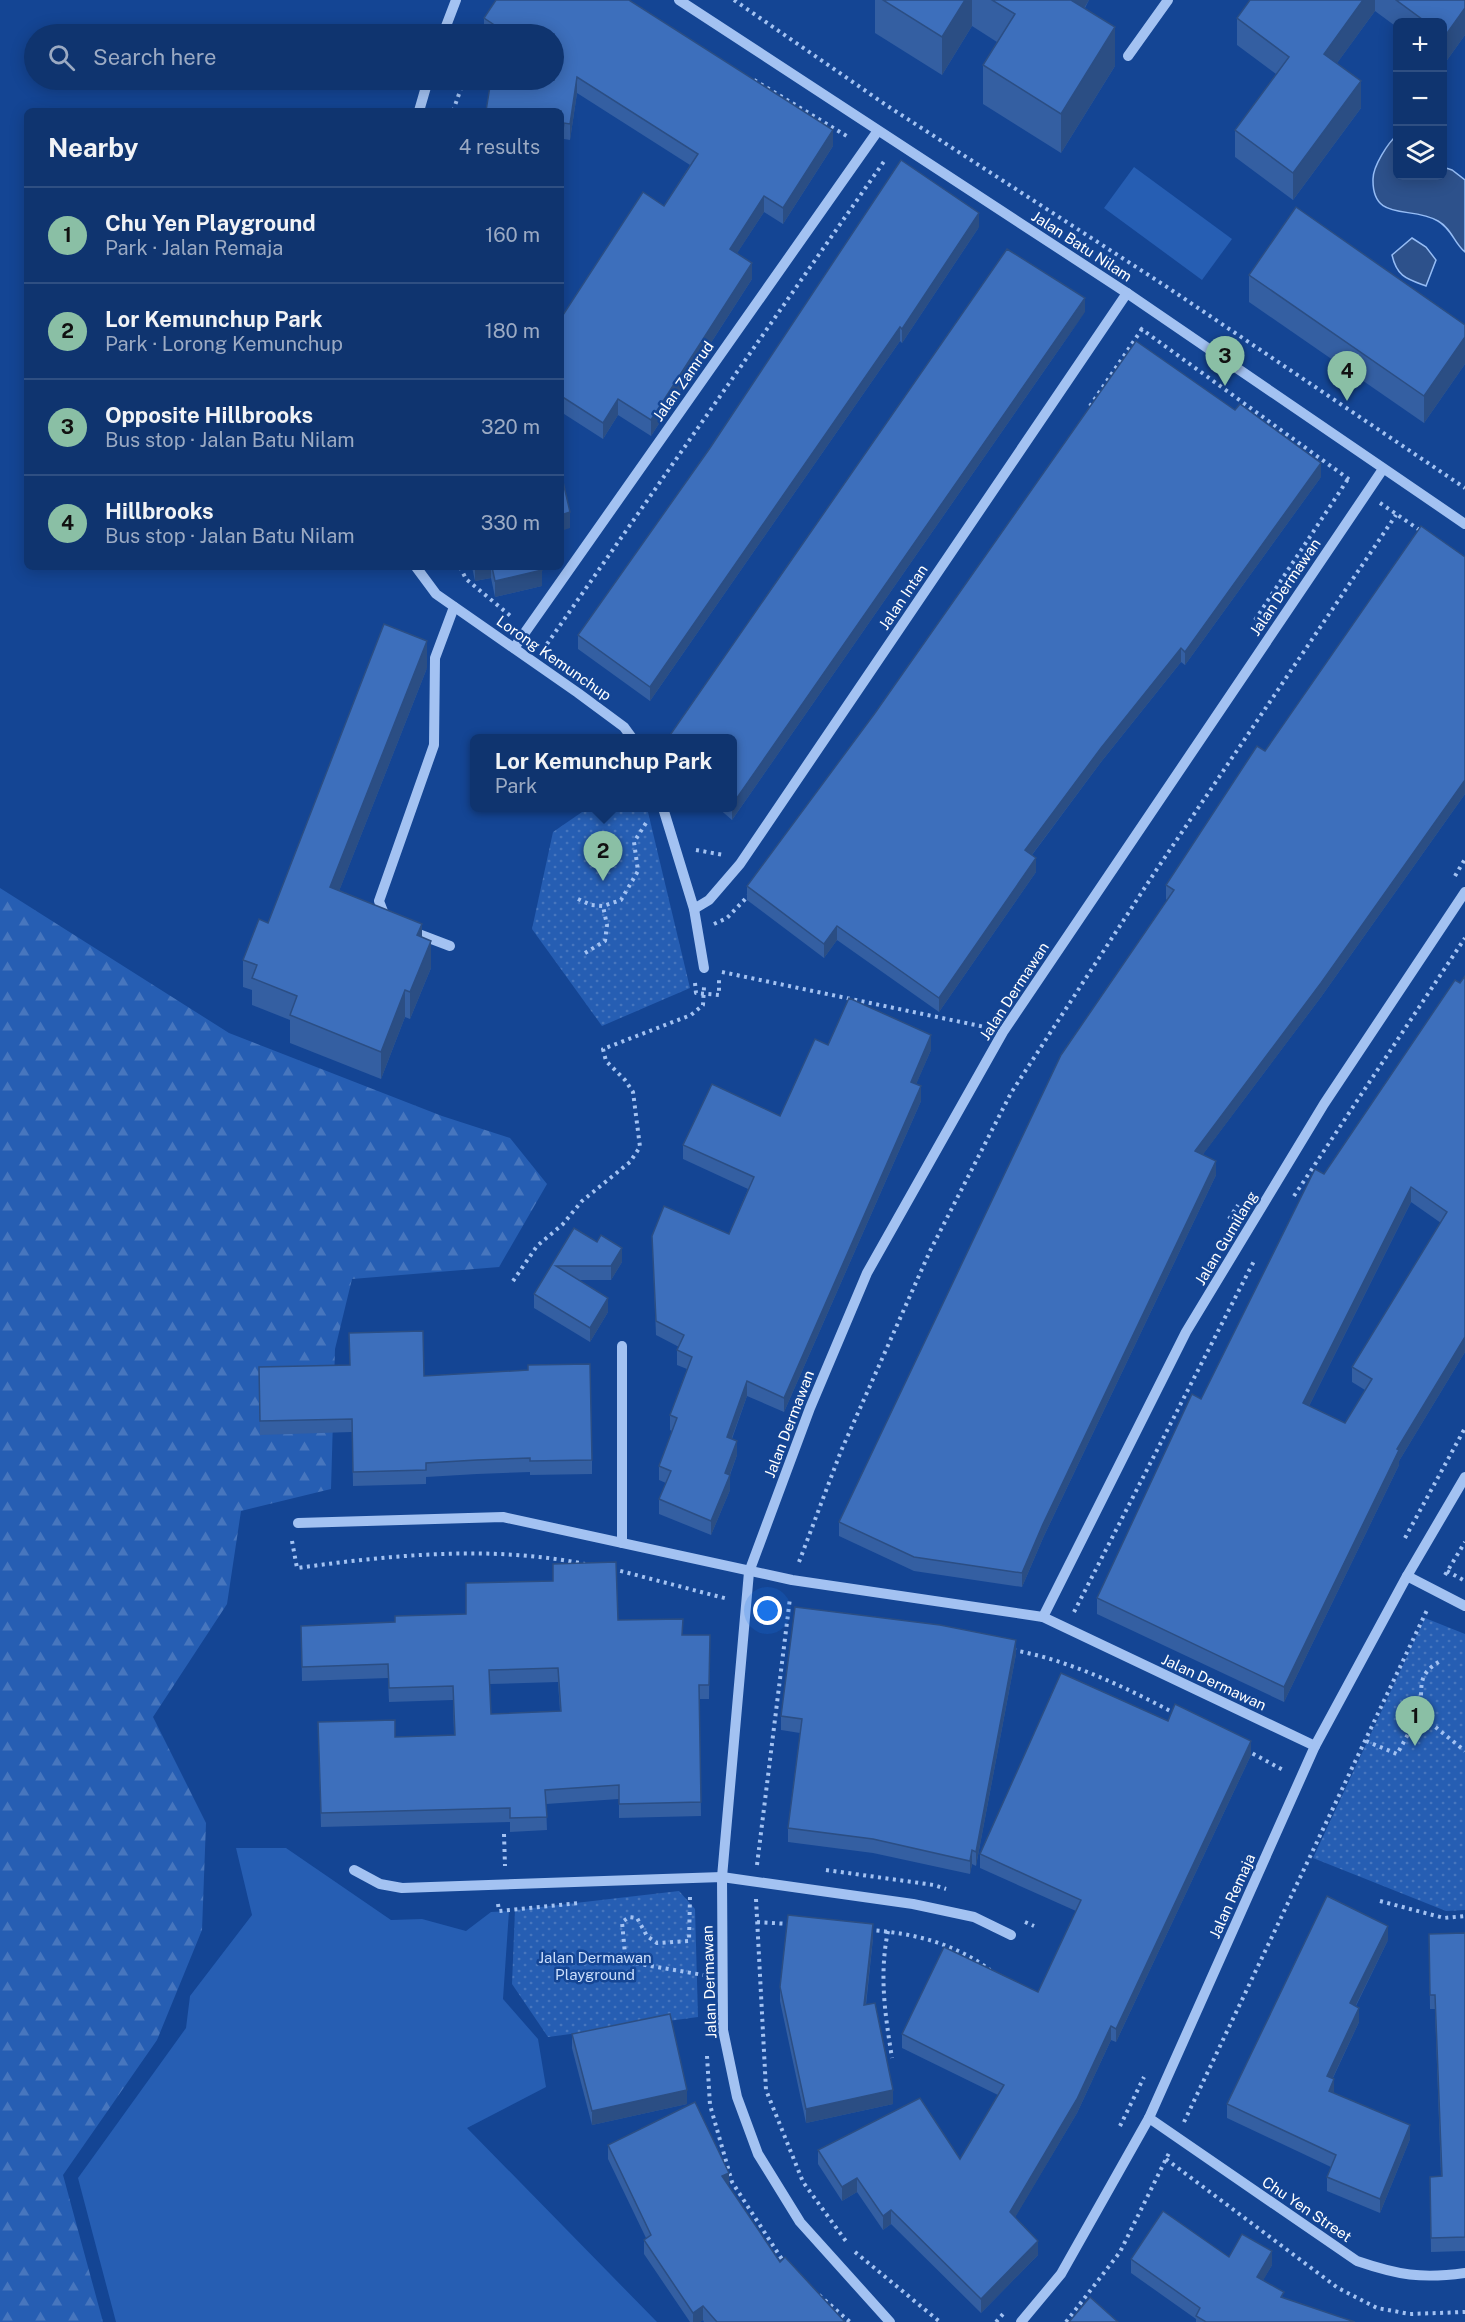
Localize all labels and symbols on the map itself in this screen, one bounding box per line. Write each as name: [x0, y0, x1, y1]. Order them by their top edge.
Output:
street label: Jalan Batu Nilam: [1029, 207, 1135, 285]
pin: 3: [1206, 336, 1244, 386]
street label: Jalan Zamrud: [649, 338, 717, 424]
pin: 4: [1328, 352, 1366, 401]
street label: Jalan Dermawan: [1246, 535, 1324, 639]
street label: Jalan Intan: [875, 561, 931, 633]
street label: Lorong Kemunchup: [493, 612, 615, 704]
pin: 2: [584, 832, 622, 881]
street label: Jalan Dermawan: [976, 939, 1052, 1043]
street label: Jalan Gumilang: [1191, 1188, 1261, 1288]
street label: Jalan Dermawan: [761, 1368, 817, 1480]
your location: [753, 1596, 782, 1625]
street label: Jalan Dermawan: [1159, 1650, 1269, 1714]
pin: 1: [1396, 1696, 1434, 1746]
street label: Jalan Remaja: [1206, 1851, 1258, 1941]
street label: Jalan Dermawan: [699, 1925, 719, 2039]
park label: Jalan Dermawan Playground: [538, 1949, 652, 1983]
street label: Chu Yen Street: [1259, 2173, 1355, 2245]

